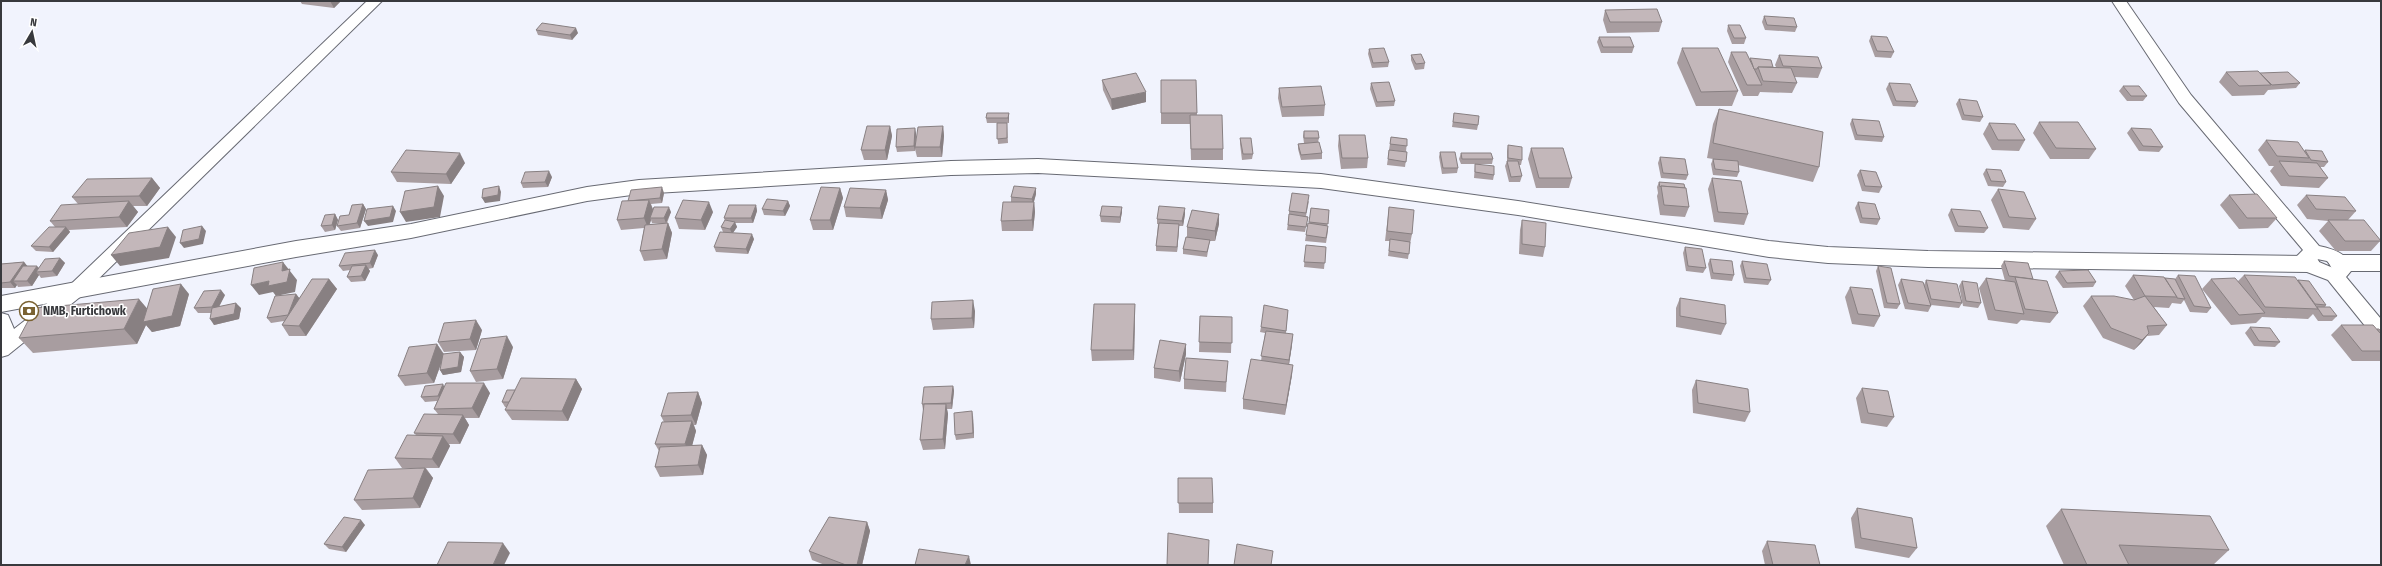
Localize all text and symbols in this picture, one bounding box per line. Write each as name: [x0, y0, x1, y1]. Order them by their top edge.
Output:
north arrow: [12, 12, 52, 52]
text: N: [29, 16, 38, 30]
bank icon: NMB, Furtichowk: [18, 300, 40, 322]
place label: NMB, Furtichowk: [43, 304, 127, 318]

